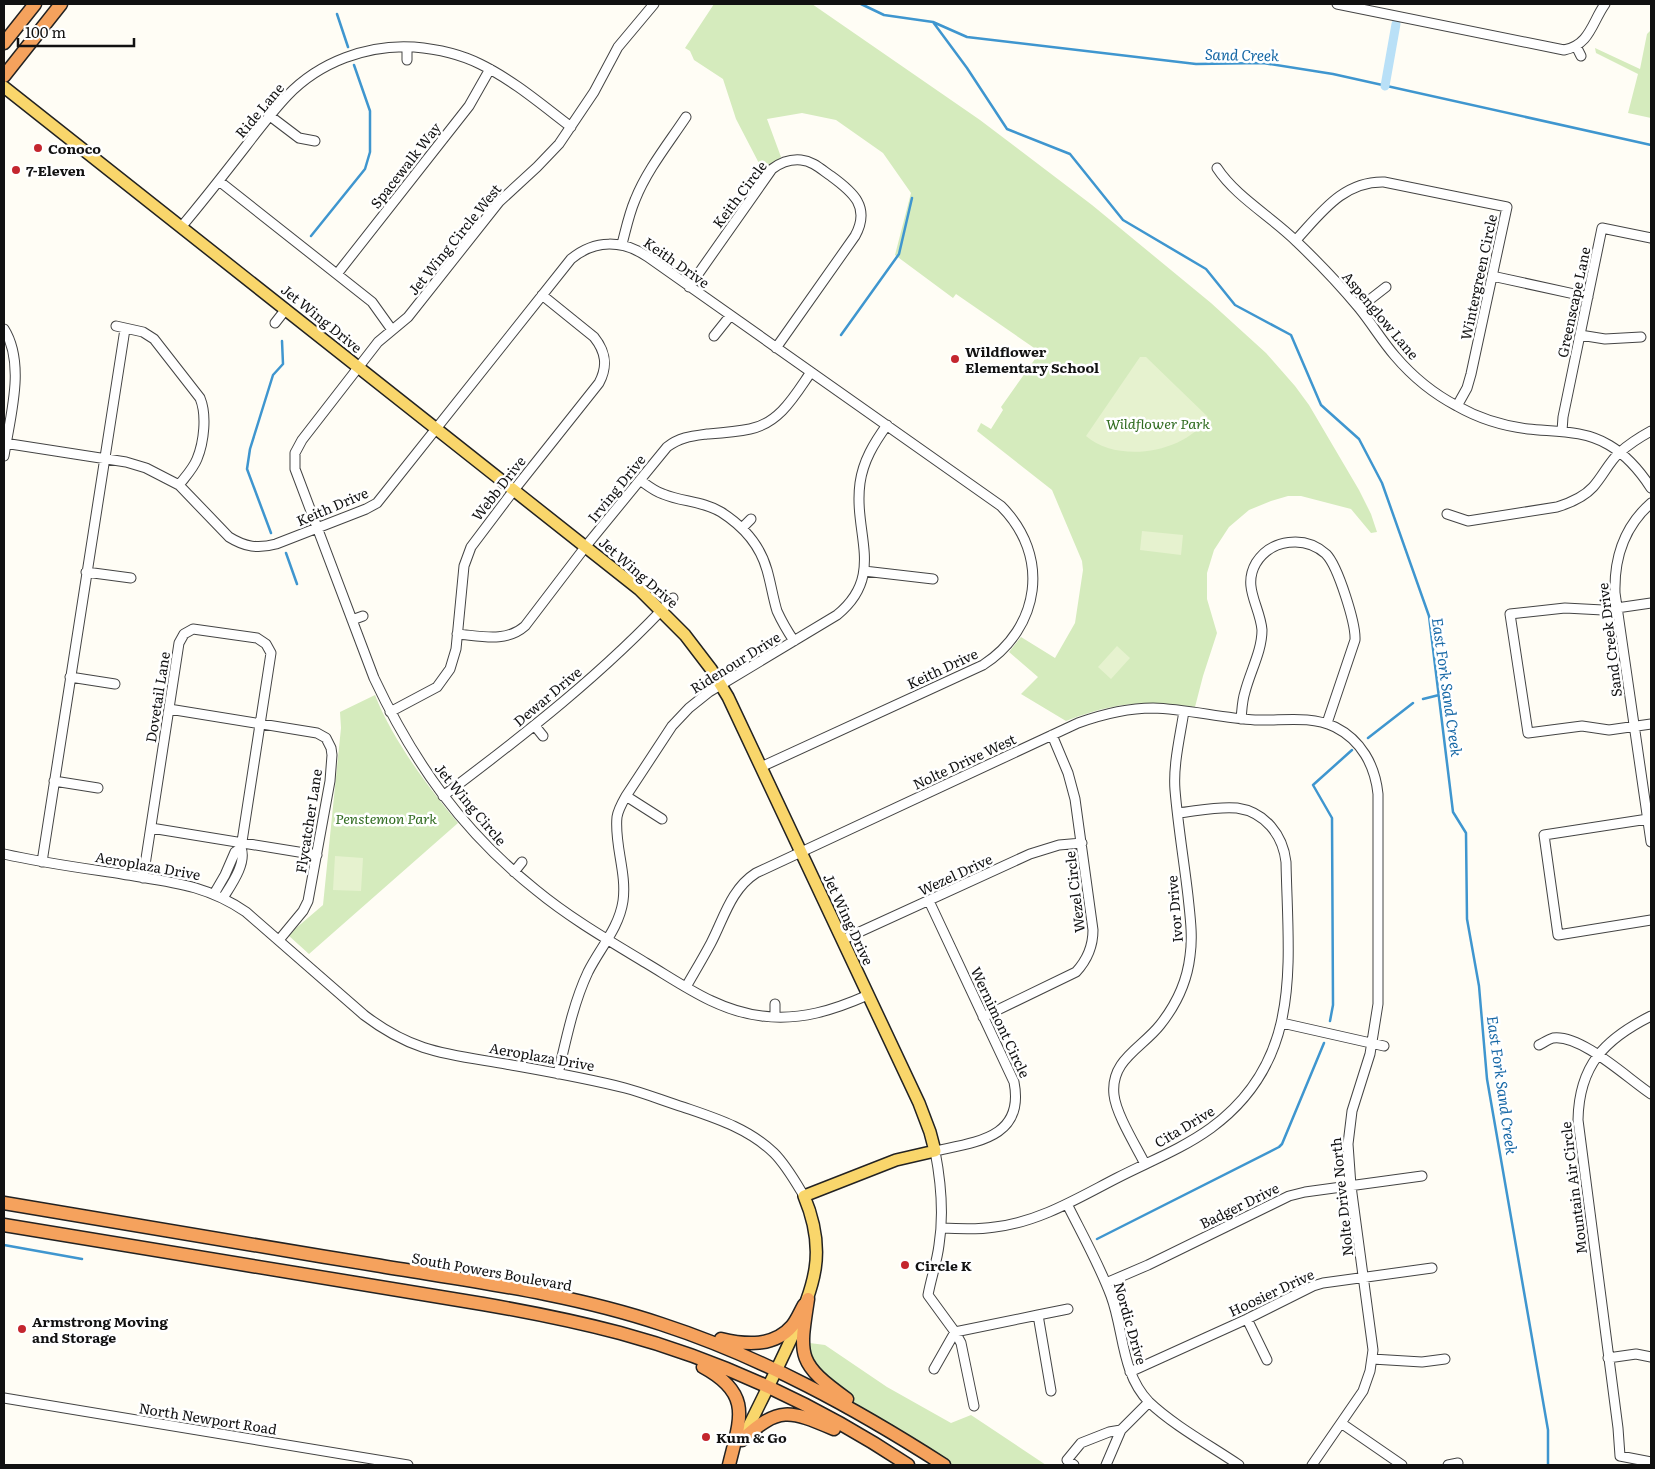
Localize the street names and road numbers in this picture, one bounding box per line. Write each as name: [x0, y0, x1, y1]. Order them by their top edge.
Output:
street label: Ride Lane: [230, 78, 288, 142]
street label: Spacewalk Way: [365, 117, 445, 212]
street label: Keith Circle: [707, 156, 771, 232]
street label: Jet Wing Circle West: [403, 179, 505, 299]
street label: Wintergreen Circle: [1455, 212, 1501, 342]
street label: Keith Drive: [640, 232, 714, 292]
street label: Greenscape Lane: [1552, 245, 1594, 359]
street label: Aspenglow Lane: [1338, 267, 1424, 363]
street label: Jet Wing Drive: [277, 279, 367, 357]
street label: Irving Drive: [582, 450, 650, 526]
street label: Webb Drive: [466, 451, 530, 525]
street label: Keith Drive: [293, 482, 371, 530]
street label: Jet Wing Drive: [595, 532, 683, 612]
street label: Sand Creek Drive: [1592, 582, 1626, 698]
street label: Ridenour Drive: [686, 626, 784, 698]
street label: Keith Drive: [903, 643, 981, 693]
street label: Dovetail Lane: [140, 650, 174, 744]
street label: Dewar Drive: [509, 662, 585, 730]
street label: Nolte Drive West: [909, 728, 1019, 794]
street label: Jet Wing Circle: [431, 759, 511, 849]
street label: Flycatcher Lane: [290, 767, 326, 875]
street label: Aeroplaza Drive: [94, 846, 202, 884]
street label: Wezel Drive: [915, 848, 995, 900]
street label: Wezel Circle: [1059, 850, 1089, 934]
street label: Jet Wing Drive: [819, 870, 879, 968]
street label: Ivor Drive: [1161, 875, 1187, 943]
street label: Wernimont Circle: [967, 963, 1035, 1081]
street label: Aeroplaza Drive: [488, 1037, 596, 1075]
street label: Cita Drive: [1150, 1100, 1218, 1152]
street label: Mountain Air Circle: [1555, 1121, 1591, 1255]
street label: Nolte Drive North: [1325, 1137, 1357, 1257]
street label: Badger Drive: [1196, 1177, 1282, 1233]
street label: South Powers Boulevard: [410, 1247, 574, 1295]
street label: Hoosier Drive: [1225, 1263, 1317, 1321]
street label: Nordic Drive: [1110, 1279, 1152, 1367]
street label: North Newport Road: [138, 1397, 279, 1439]

